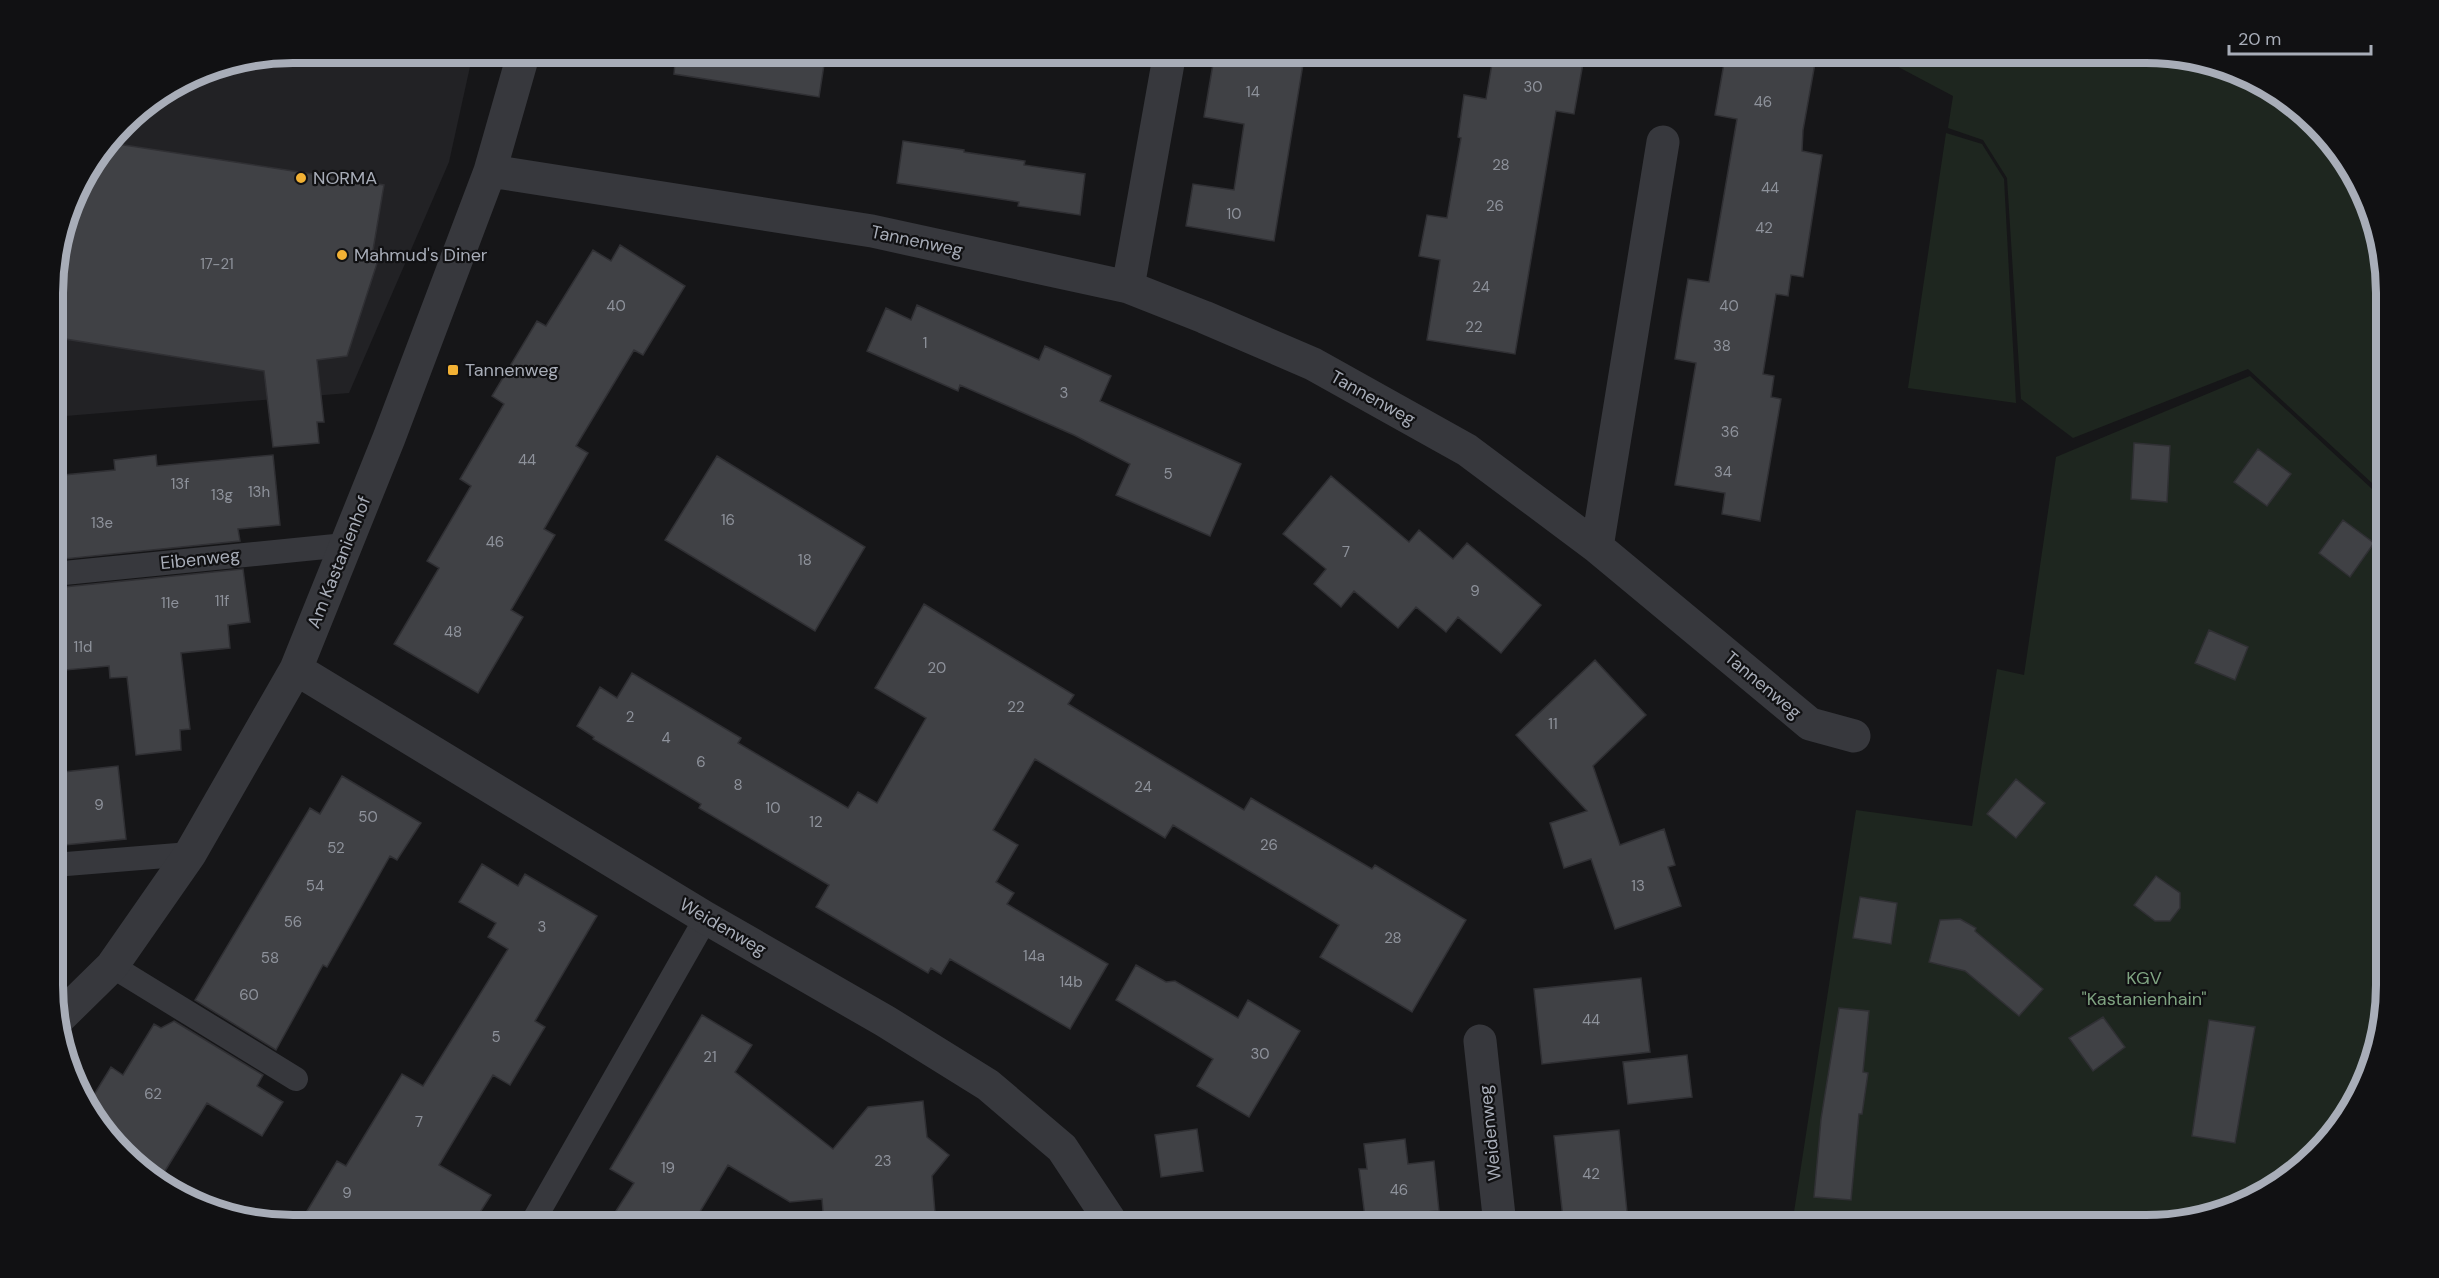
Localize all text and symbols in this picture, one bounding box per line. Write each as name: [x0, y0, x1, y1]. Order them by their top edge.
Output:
scale bar: [2229, 18, 2372, 56]
text: 20 m: [2238, 27, 2281, 51]
house number: 30: [1523, 77, 1543, 97]
house number: 14: [1246, 82, 1260, 102]
house number: 46: [1754, 92, 1772, 112]
house number: 28: [1492, 155, 1510, 175]
place label: NORMA: [313, 166, 377, 190]
marker: NORMA: [294, 171, 308, 185]
house number: 44: [1761, 178, 1779, 198]
house number: 26: [1486, 196, 1504, 216]
house number: 10: [1227, 204, 1241, 224]
house number: 42: [1755, 218, 1773, 238]
street label: Tannenweg: [869, 220, 965, 262]
place label: Mahmud's Diner: [354, 243, 488, 267]
marker: Mahmud's Diner: [335, 248, 349, 262]
house number: 17-21: [200, 254, 234, 274]
house number: 24: [1472, 277, 1490, 297]
house number: 40: [606, 296, 626, 316]
house number: 40: [1719, 296, 1739, 316]
house number: 22: [1465, 317, 1483, 337]
house number: 1: [923, 333, 927, 353]
house number: 38: [1713, 336, 1731, 356]
place label: Tannenweg: [465, 358, 558, 382]
marker: Tannenweg: [446, 363, 460, 377]
street label: Tannenweg: [1326, 365, 1420, 431]
house number: 3: [1060, 383, 1068, 403]
house number: 36: [1721, 422, 1739, 442]
house number: 44: [518, 450, 536, 470]
house number: 34: [1714, 462, 1732, 482]
house number: 5: [1163, 464, 1173, 484]
house number: 13f: [171, 474, 189, 494]
house number: 13h: [248, 482, 270, 502]
house number: 13g: [211, 485, 233, 505]
street label: Am Kastanienhof: [302, 492, 376, 632]
house number: 16: [721, 510, 735, 530]
house number: 13e: [91, 513, 113, 533]
house number: 46: [486, 532, 504, 552]
house number: 7: [1342, 542, 1350, 562]
street label: Eibenweg: [159, 543, 241, 575]
house number: 18: [798, 550, 812, 570]
house number: 9: [1470, 581, 1480, 601]
house number: 11f: [215, 591, 229, 611]
house number: 11e: [161, 593, 179, 613]
house number: 48: [444, 622, 462, 642]
house number: 11d: [74, 637, 92, 657]
street label: Tannenweg: [1720, 646, 1806, 724]
house number: 20: [928, 658, 946, 678]
house number: 22: [1007, 697, 1025, 717]
house number: 2: [626, 707, 634, 727]
house number: 11: [1548, 714, 1558, 734]
house number: 4: [661, 728, 671, 748]
house number: 6: [696, 752, 706, 772]
house number: 8: [733, 775, 743, 795]
house number: 24: [1134, 777, 1152, 797]
house number: 9: [94, 795, 104, 815]
house number: 10: [766, 798, 780, 818]
house number: 50: [358, 807, 378, 827]
house number: 12: [809, 812, 823, 832]
house number: 26: [1260, 835, 1278, 855]
house number: 52: [327, 838, 345, 858]
house number: 54: [306, 876, 324, 896]
house number: 13: [1631, 876, 1645, 896]
street label: Weidenweg: [675, 892, 771, 962]
house number: 56: [284, 912, 302, 932]
house number: 3: [538, 917, 546, 937]
house number: 28: [1384, 928, 1402, 948]
house number: 14a: [1023, 946, 1045, 966]
house number: 58: [261, 948, 279, 968]
park label: KGV "Kastanienhain": [2082, 966, 2206, 1011]
house number: 14b: [1059, 972, 1083, 992]
house number: 60: [239, 985, 259, 1005]
house number: 44: [1582, 1010, 1600, 1030]
house number: 5: [491, 1027, 501, 1047]
house number: 30: [1250, 1044, 1270, 1064]
house number: 21: [703, 1047, 717, 1067]
house number: 62: [144, 1084, 162, 1104]
street label: Weidenweg: [1473, 1084, 1507, 1182]
house number: 7: [415, 1112, 423, 1132]
house number: 23: [874, 1151, 892, 1171]
house number: 19: [661, 1158, 675, 1178]
house number: 42: [1582, 1164, 1600, 1184]
house number: 46: [1390, 1180, 1408, 1200]
house number: 9: [342, 1183, 352, 1203]

